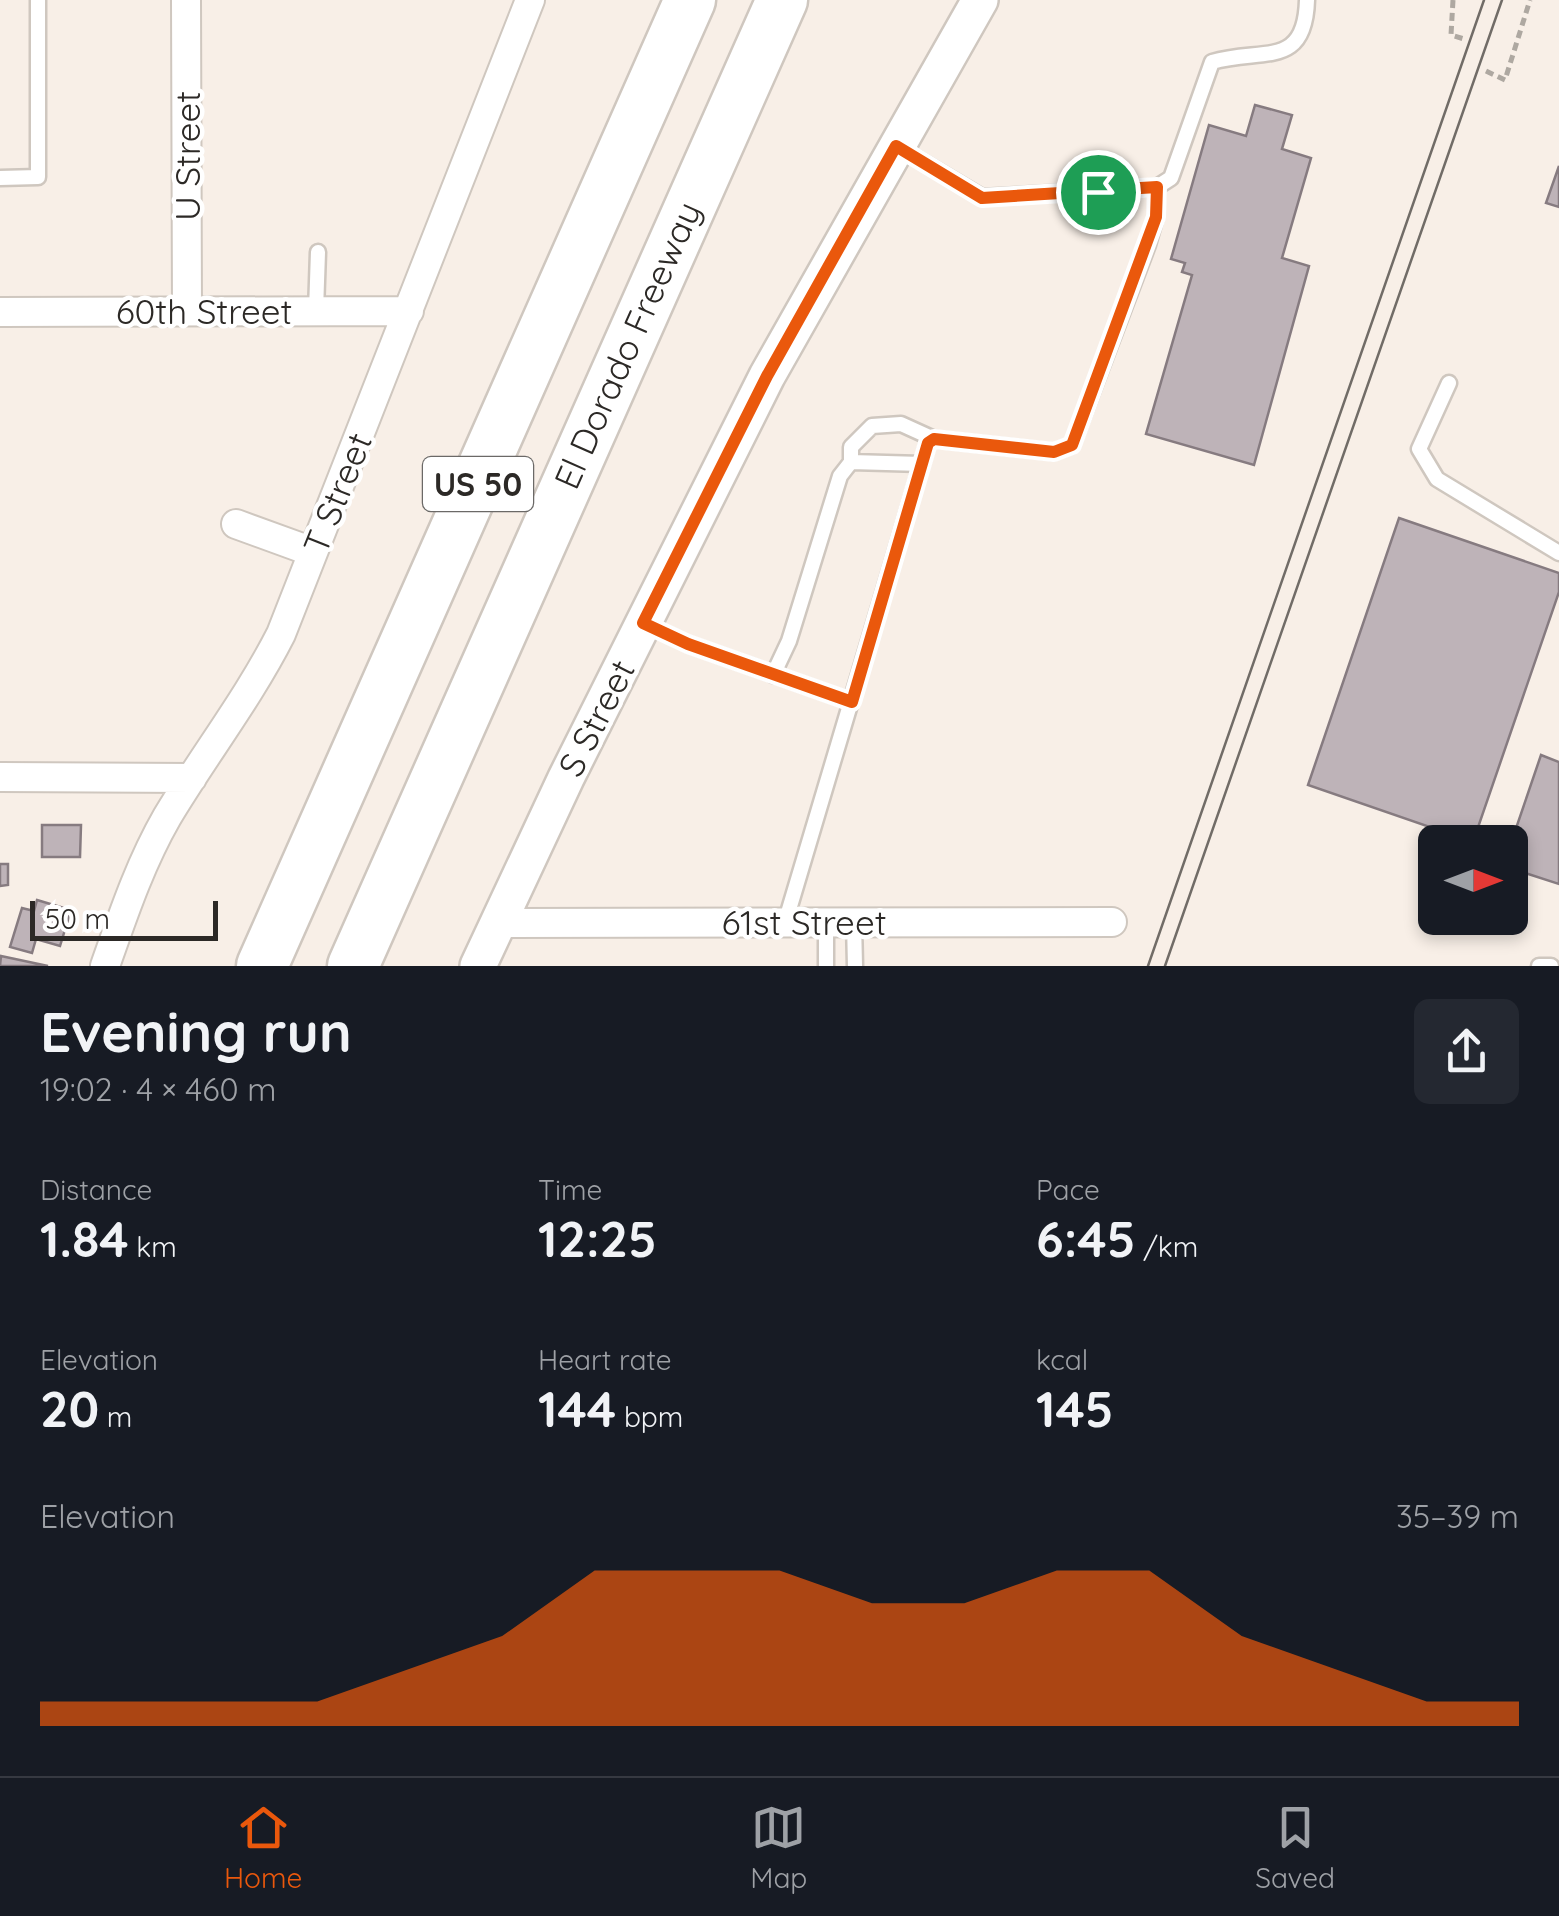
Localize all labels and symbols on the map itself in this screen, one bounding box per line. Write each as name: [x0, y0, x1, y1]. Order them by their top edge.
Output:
street label: U Street: [165, 91, 209, 221]
pin: [1056, 150, 1141, 235]
street label: El Dorado Freeway: [544, 195, 710, 495]
street label: 60th Street: [116, 289, 292, 333]
street label: T Street: [293, 426, 381, 560]
road number: US 50: [423, 457, 533, 511]
street label: S Street: [548, 652, 644, 784]
north arrow: [1418, 825, 1528, 935]
scale bar: [30, 896, 218, 940]
street label: 61st Street: [721, 900, 887, 944]

